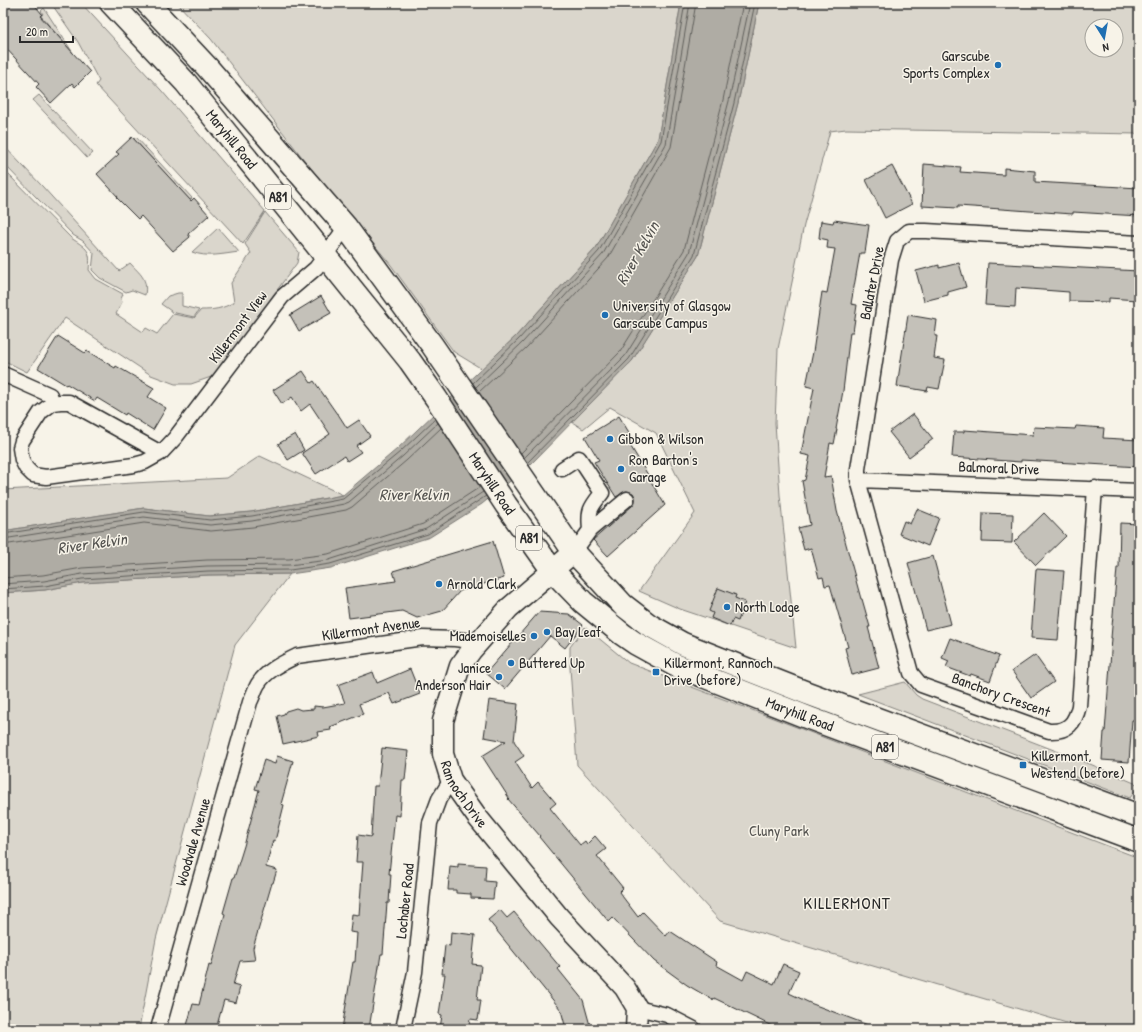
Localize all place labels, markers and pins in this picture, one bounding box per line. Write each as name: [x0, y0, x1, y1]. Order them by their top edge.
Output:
place label: Garscube Sports Complex: [903, 45, 990, 83]
marker: Garscube Sports Complex: [993, 60, 1003, 70]
place label: University of Glasgow Garscube Campus: [613, 295, 731, 333]
marker: University of Glasgow Garscube Campus: [600, 310, 610, 320]
place label: Gibbon & Wilson: [618, 428, 704, 449]
marker: Gibbon & Wilson: [605, 434, 615, 444]
place label: Ron Barton's Garage: [629, 449, 698, 487]
marker: Ron Barton's Garage: [616, 464, 626, 474]
place label: Arnold Clark: [447, 573, 516, 594]
marker: Arnold Clark: [434, 579, 444, 589]
place label: North Lodge: [735, 596, 800, 617]
marker: North Lodge: [722, 602, 732, 612]
place label: Bay Leaf: [555, 621, 602, 642]
place label: Mademoiselles: [450, 625, 526, 646]
marker: Bay Leaf: [542, 627, 552, 637]
marker: Mademoiselles: [529, 631, 539, 641]
place label: Buttered Up: [519, 652, 585, 673]
place label: Killermont, Rannoch Drive (before): [664, 652, 773, 690]
place label: Janice Anderson Hair: [415, 657, 491, 695]
marker: Buttered Up: [506, 658, 516, 668]
marker: Killermont, Rannoch Drive (before): [651, 667, 661, 677]
marker: Janice Anderson Hair: [494, 672, 504, 682]
place label: Killermont, Westend (before): [1031, 745, 1125, 783]
marker: Killermont, Westend (before): [1018, 760, 1028, 770]

